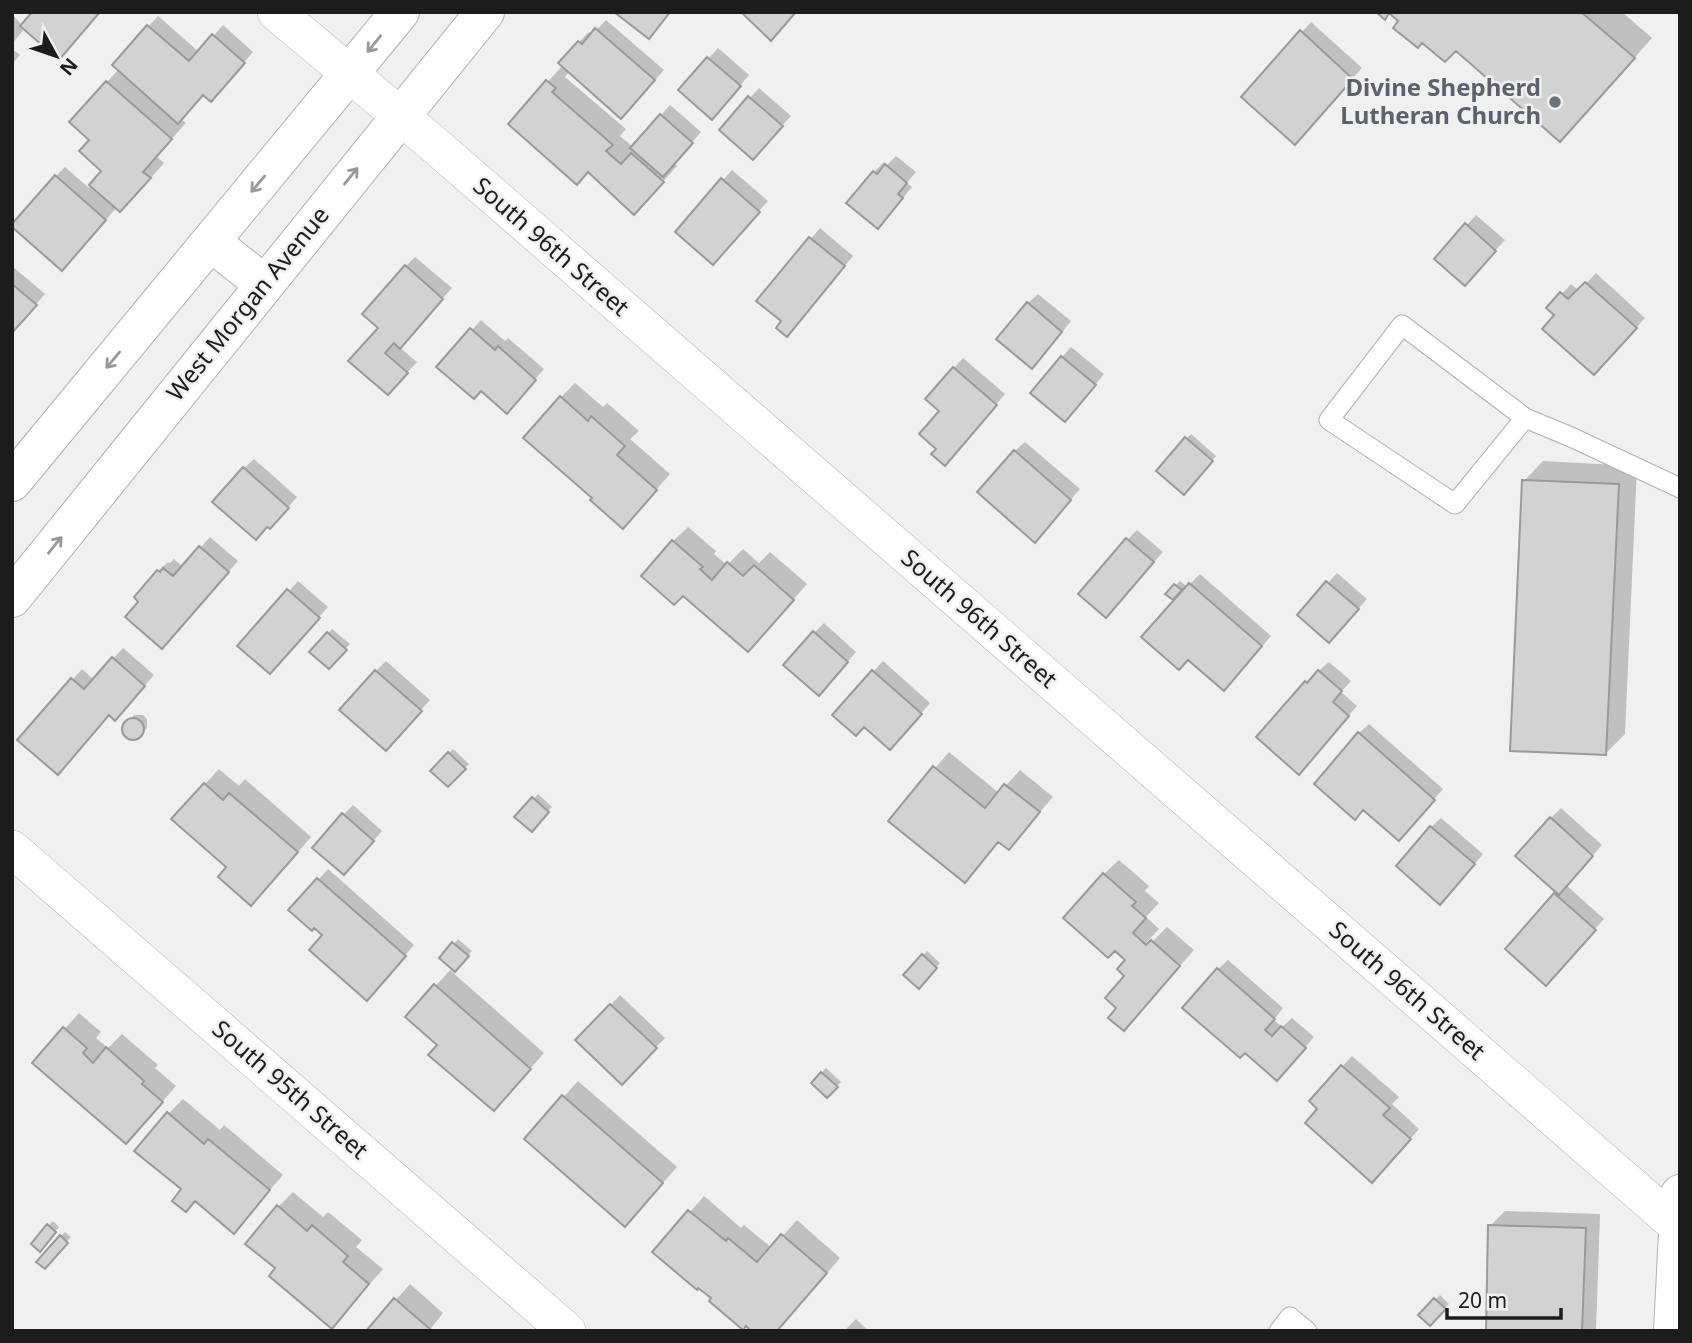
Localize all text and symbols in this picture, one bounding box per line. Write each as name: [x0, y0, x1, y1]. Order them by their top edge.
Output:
north arrow: [21, 21, 91, 91]
one-way arrow: [366, 34, 382, 52]
text: N: [54, 53, 84, 81]
place label: Divine Shepherd Lutheran Church: [1340, 70, 1541, 131]
marker: Divine Shepherd Lutheran Church: [1547, 94, 1563, 110]
one-way arrow: [343, 168, 358, 186]
street label: South 96th Street: [467, 169, 637, 323]
one-way arrow: [251, 175, 266, 193]
street label: West Morgan Avenue: [158, 199, 336, 407]
one-way arrow: [106, 350, 121, 368]
one-way arrow: [47, 536, 63, 554]
street label: South 96th Street: [895, 541, 1065, 695]
street label: South 96th Street: [1323, 913, 1493, 1067]
street label: South 95th Street: [206, 1012, 376, 1166]
scale bar: [1447, 1276, 1561, 1320]
text: 20 m: [1458, 1286, 1507, 1314]

